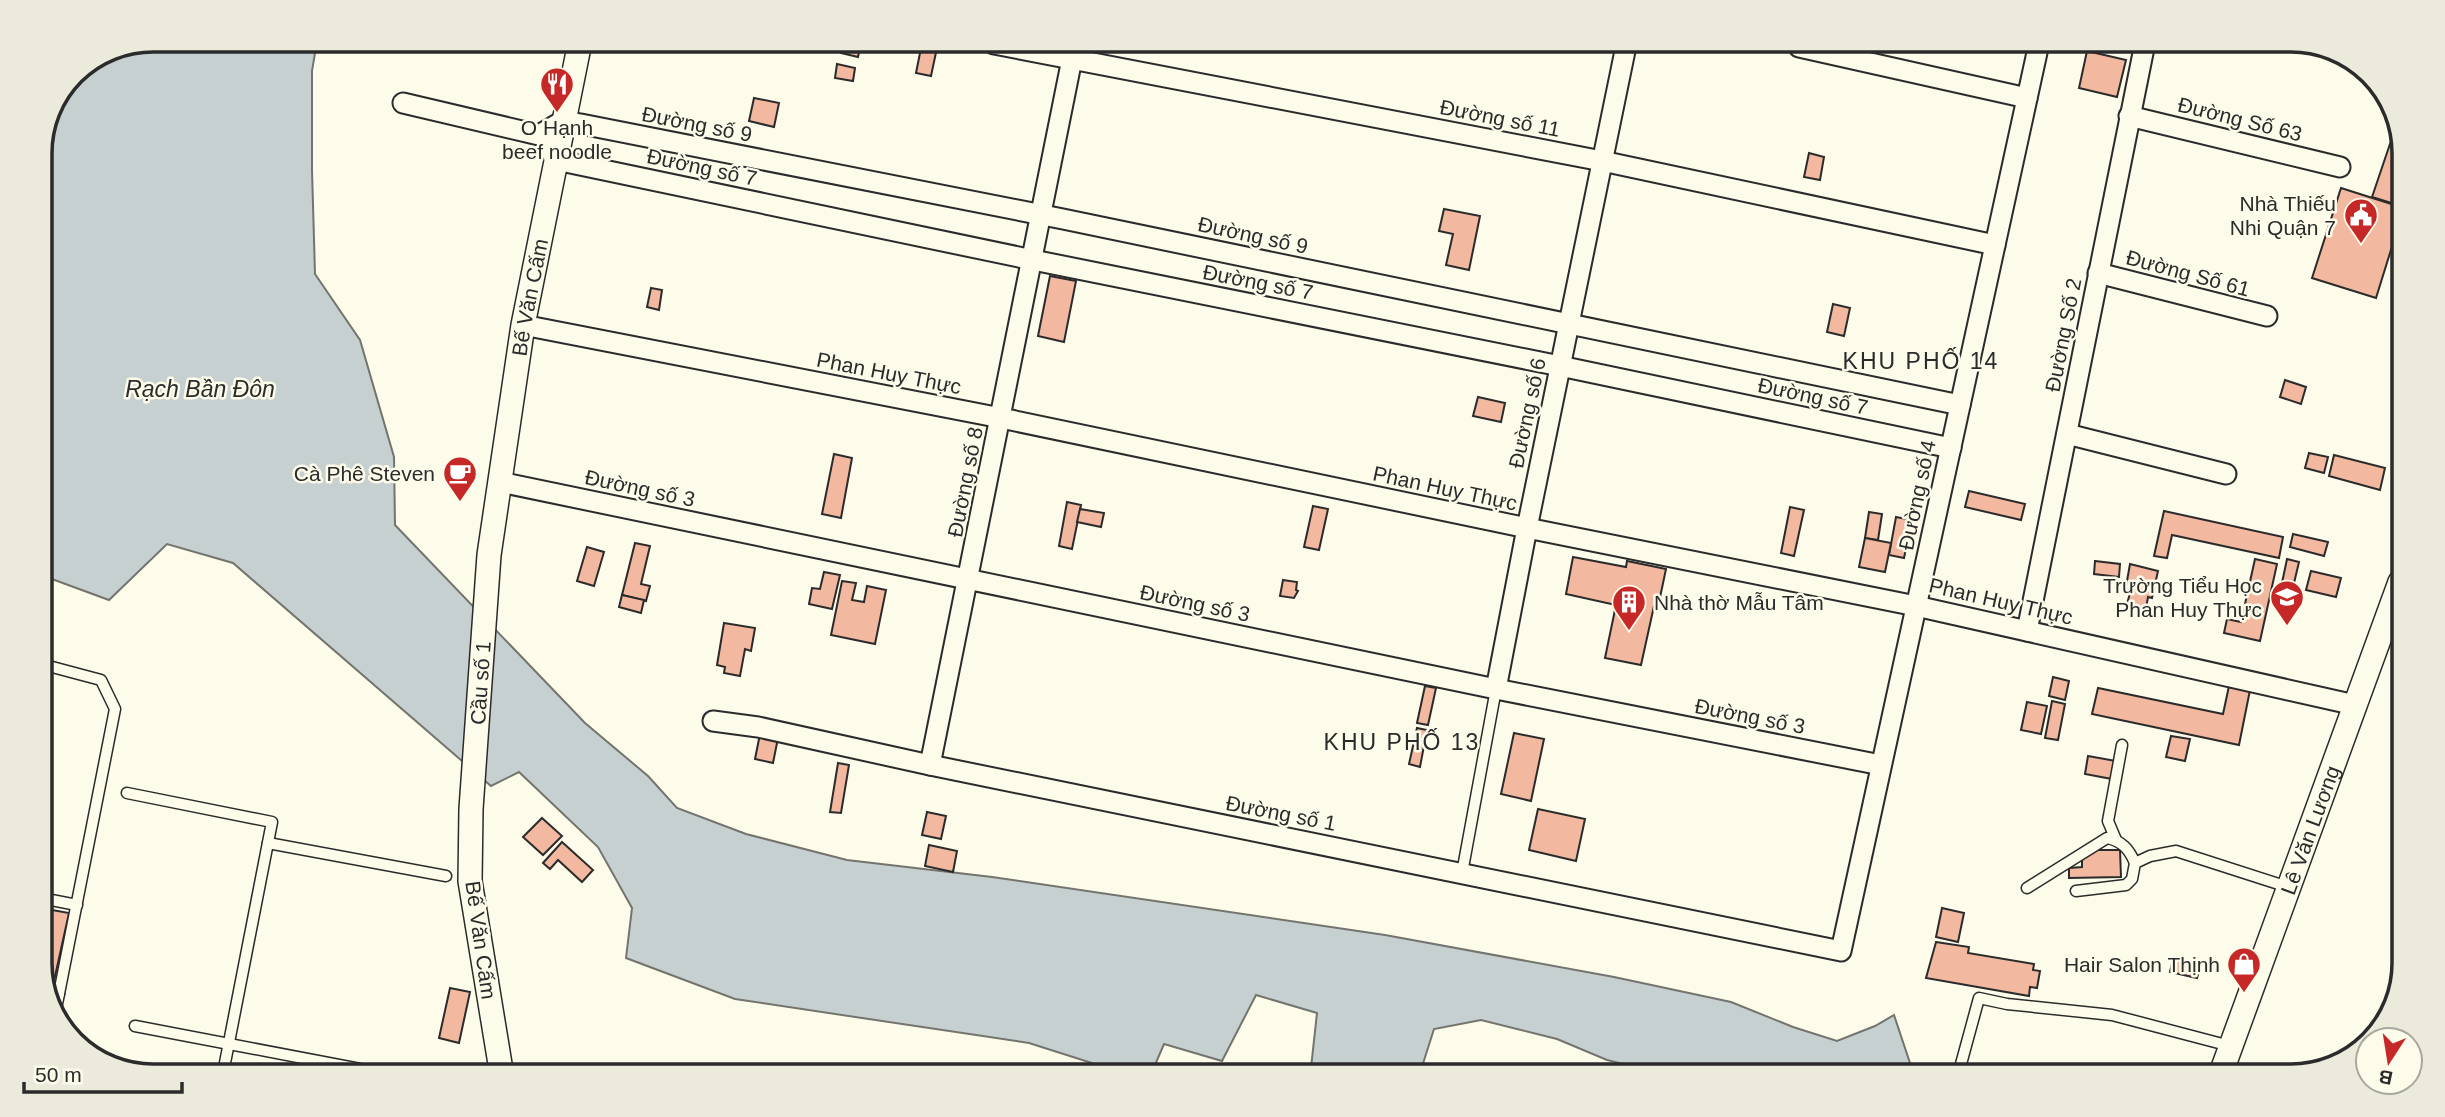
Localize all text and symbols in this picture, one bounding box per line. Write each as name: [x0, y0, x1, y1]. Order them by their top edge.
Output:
restaurant icon: O Hạnh beef noodle: [538, 65, 576, 114]
street label: Đường Số 63: [2176, 92, 2304, 146]
street label: Đường số 11: [1438, 95, 1562, 141]
street label: Đường số 9: [640, 102, 754, 146]
place label: O Hạnh beef noodle: [502, 116, 612, 163]
street label: Đường số 7: [645, 144, 759, 190]
place label: Nhà Thiếu Nhi Quận 7: [2230, 192, 2336, 239]
public building icon: Nhà Thiếu Nhi Quận 7: [2342, 196, 2380, 245]
street label: Đường số 9: [1196, 212, 1310, 258]
street label: Bế Văn Cấm: [507, 237, 552, 358]
street label: Đường Số 61: [2124, 245, 2252, 301]
street label: Đường số 7: [1201, 260, 1315, 304]
street label: Đường Số 2: [2041, 276, 2085, 394]
district label: KHU PHỐ 14: [1843, 347, 1999, 374]
street label: Phan Huy Thực: [815, 348, 963, 398]
street label: Đường số 6: [1504, 356, 1550, 470]
street label: Đường số 7: [1756, 373, 1870, 419]
water label: Rạch Bần Đôn: [125, 376, 275, 402]
street label: Đường số 8: [943, 425, 987, 539]
street label: Đường số 4: [1894, 438, 1940, 552]
cafe icon: Cà Phê Steven: [441, 454, 479, 503]
street label: Phan Huy Thực: [1371, 461, 1519, 515]
place label: Cà Phê Steven: [294, 462, 435, 485]
street label: Đường số 3: [583, 465, 697, 511]
street label: Phan Huy Thực: [1927, 573, 2075, 629]
place label: Trường Tiểu Học Phan Huy Thực: [2103, 574, 2262, 621]
school or university icon: Trường Tiểu Học Phan Huy Thực: [2268, 578, 2306, 627]
street label: Đường số 3: [1138, 580, 1252, 626]
building icon: Nhà thờ Mẫu Tâm: [1610, 583, 1648, 632]
place label: Nhà thờ Mẫu Tâm: [1654, 591, 1824, 614]
street label: Cầu số 1: [465, 640, 494, 726]
street label: Đường số 3: [1693, 694, 1807, 738]
district label: KHU PHỐ 13: [1324, 728, 1480, 755]
street label: Lê Văn Lương: [2276, 762, 2344, 897]
street label: Đường số 1: [1224, 791, 1338, 835]
street label: Bế Văn Cấm: [461, 879, 501, 1001]
shop icon: Hair Salon Thịnh: [2225, 945, 2263, 994]
place label: Hair Salon Thịnh: [2064, 953, 2220, 976]
north arrow: [2354, 1026, 2424, 1096]
scale bar: [24, 1050, 182, 1094]
text: 50 m: [35, 1063, 82, 1086]
text: B: [2377, 1065, 2394, 1089]

